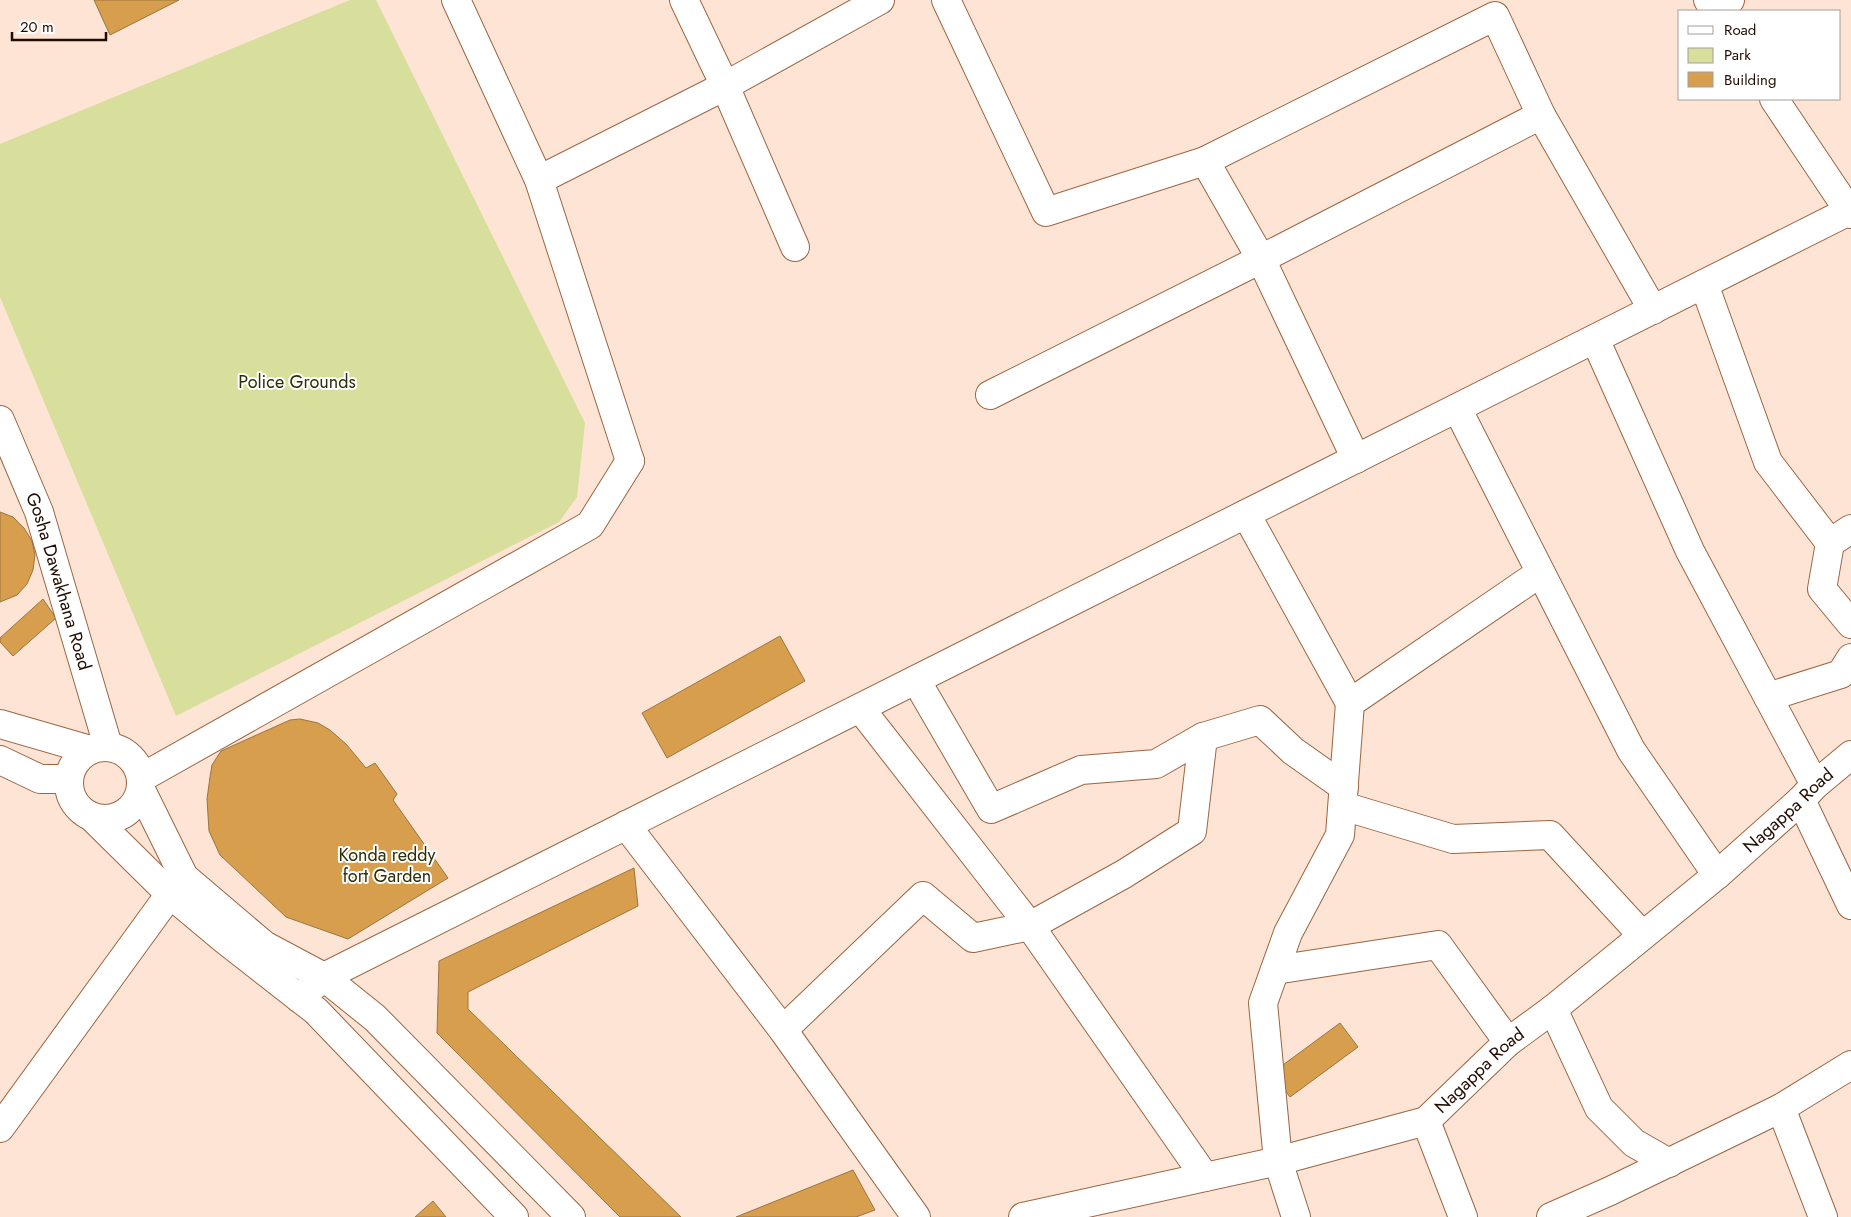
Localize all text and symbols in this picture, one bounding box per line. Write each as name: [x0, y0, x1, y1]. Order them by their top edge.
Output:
scale bar: [12, 10, 106, 42]
legend: [1678, 10, 1841, 100]
text: 20 m: [20, 16, 54, 38]
text: Road: [1724, 19, 1756, 41]
text: Park: [1724, 44, 1751, 66]
text: Building: [1724, 69, 1776, 91]
park label: Police Grounds: [238, 369, 356, 395]
street label: Gosha Dawakhana Road: [19, 488, 98, 673]
street label: Nagappa Road: [1737, 762, 1839, 859]
park label: Konda reddy fort Garden: [339, 842, 435, 889]
street label: Nagappa Road: [1429, 1021, 1530, 1119]

